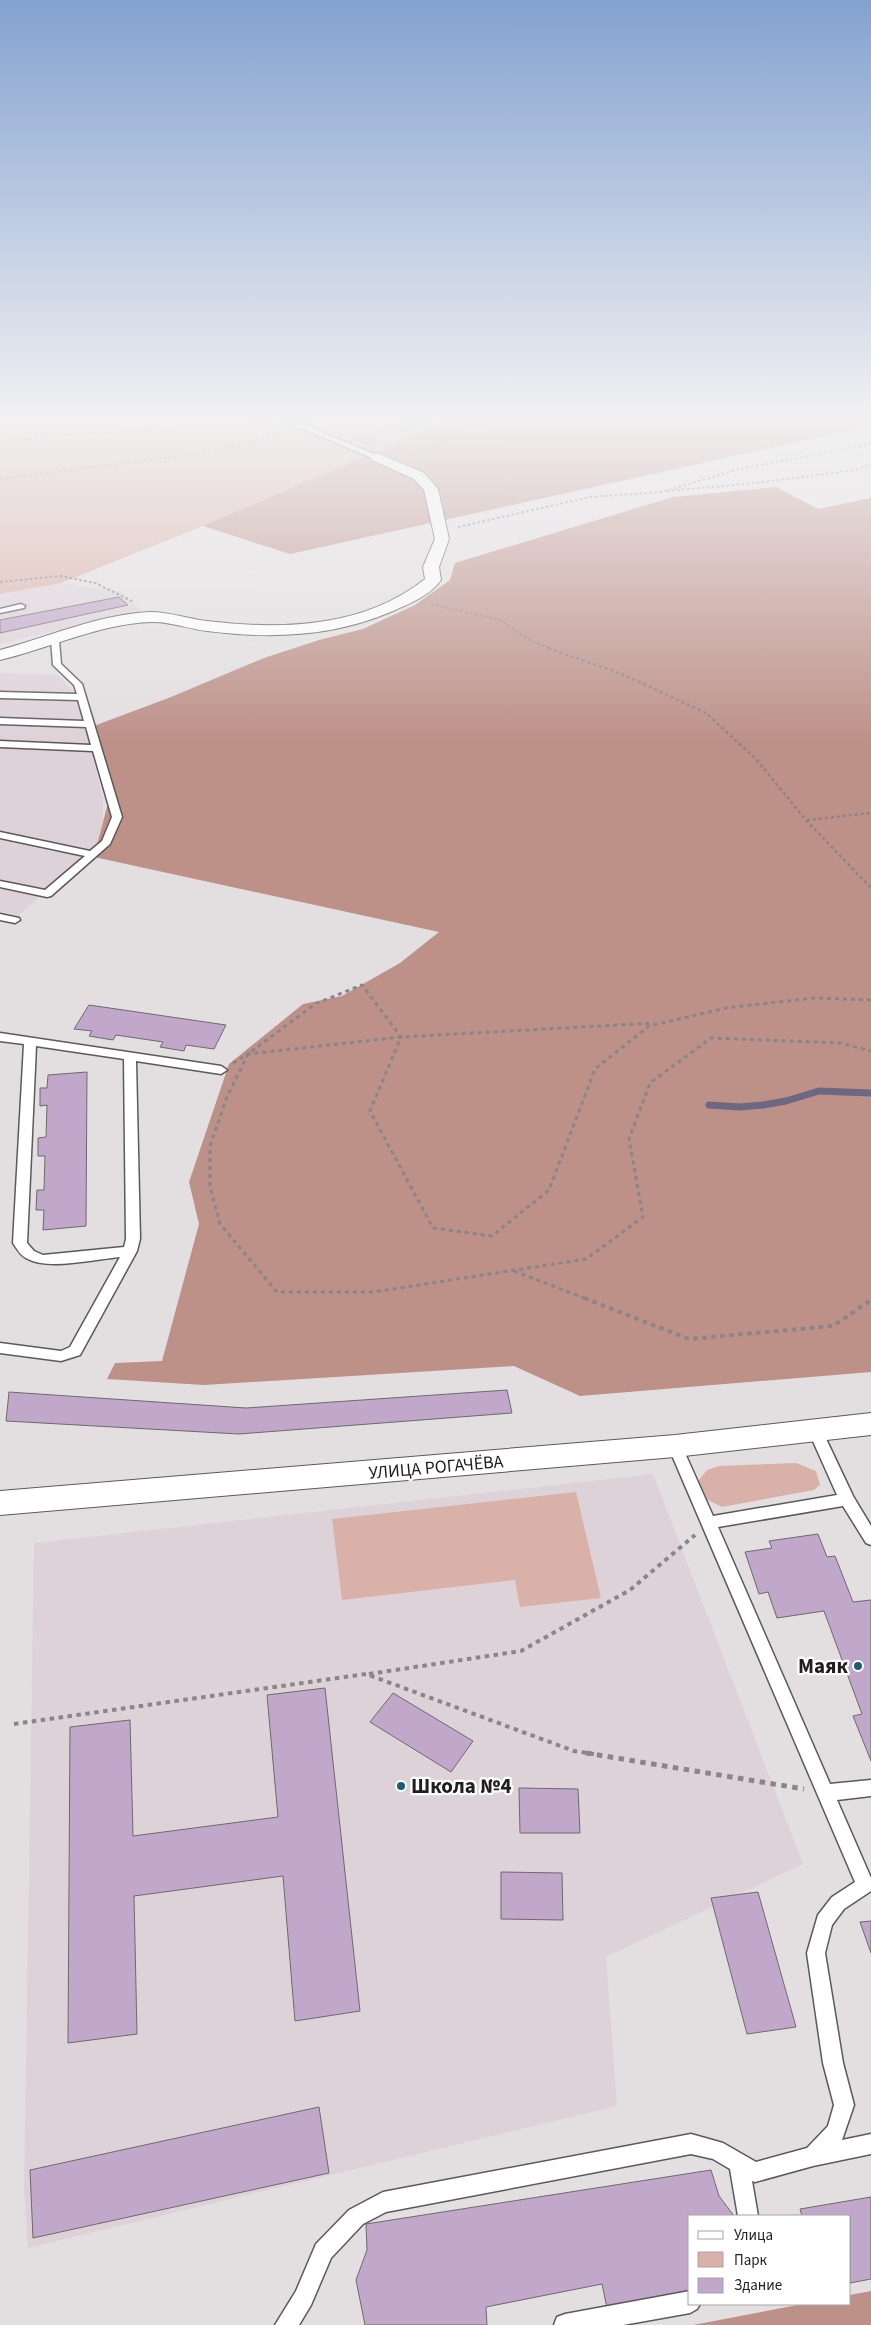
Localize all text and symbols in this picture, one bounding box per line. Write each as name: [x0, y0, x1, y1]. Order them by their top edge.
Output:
street label: УЛИЦА РОГАЧЁВА: [368, 1449, 505, 1486]
place label: Маяк: [798, 1651, 848, 1681]
marker: Маяк: [852, 1660, 864, 1672]
place label: Школа №4: [411, 1771, 512, 1801]
marker: Школа №4: [395, 1780, 407, 1792]
legend: [688, 2215, 851, 2305]
text: Улица: [734, 2225, 773, 2246]
text: Парк: [734, 2250, 768, 2271]
text: Здание: [734, 2275, 782, 2296]

